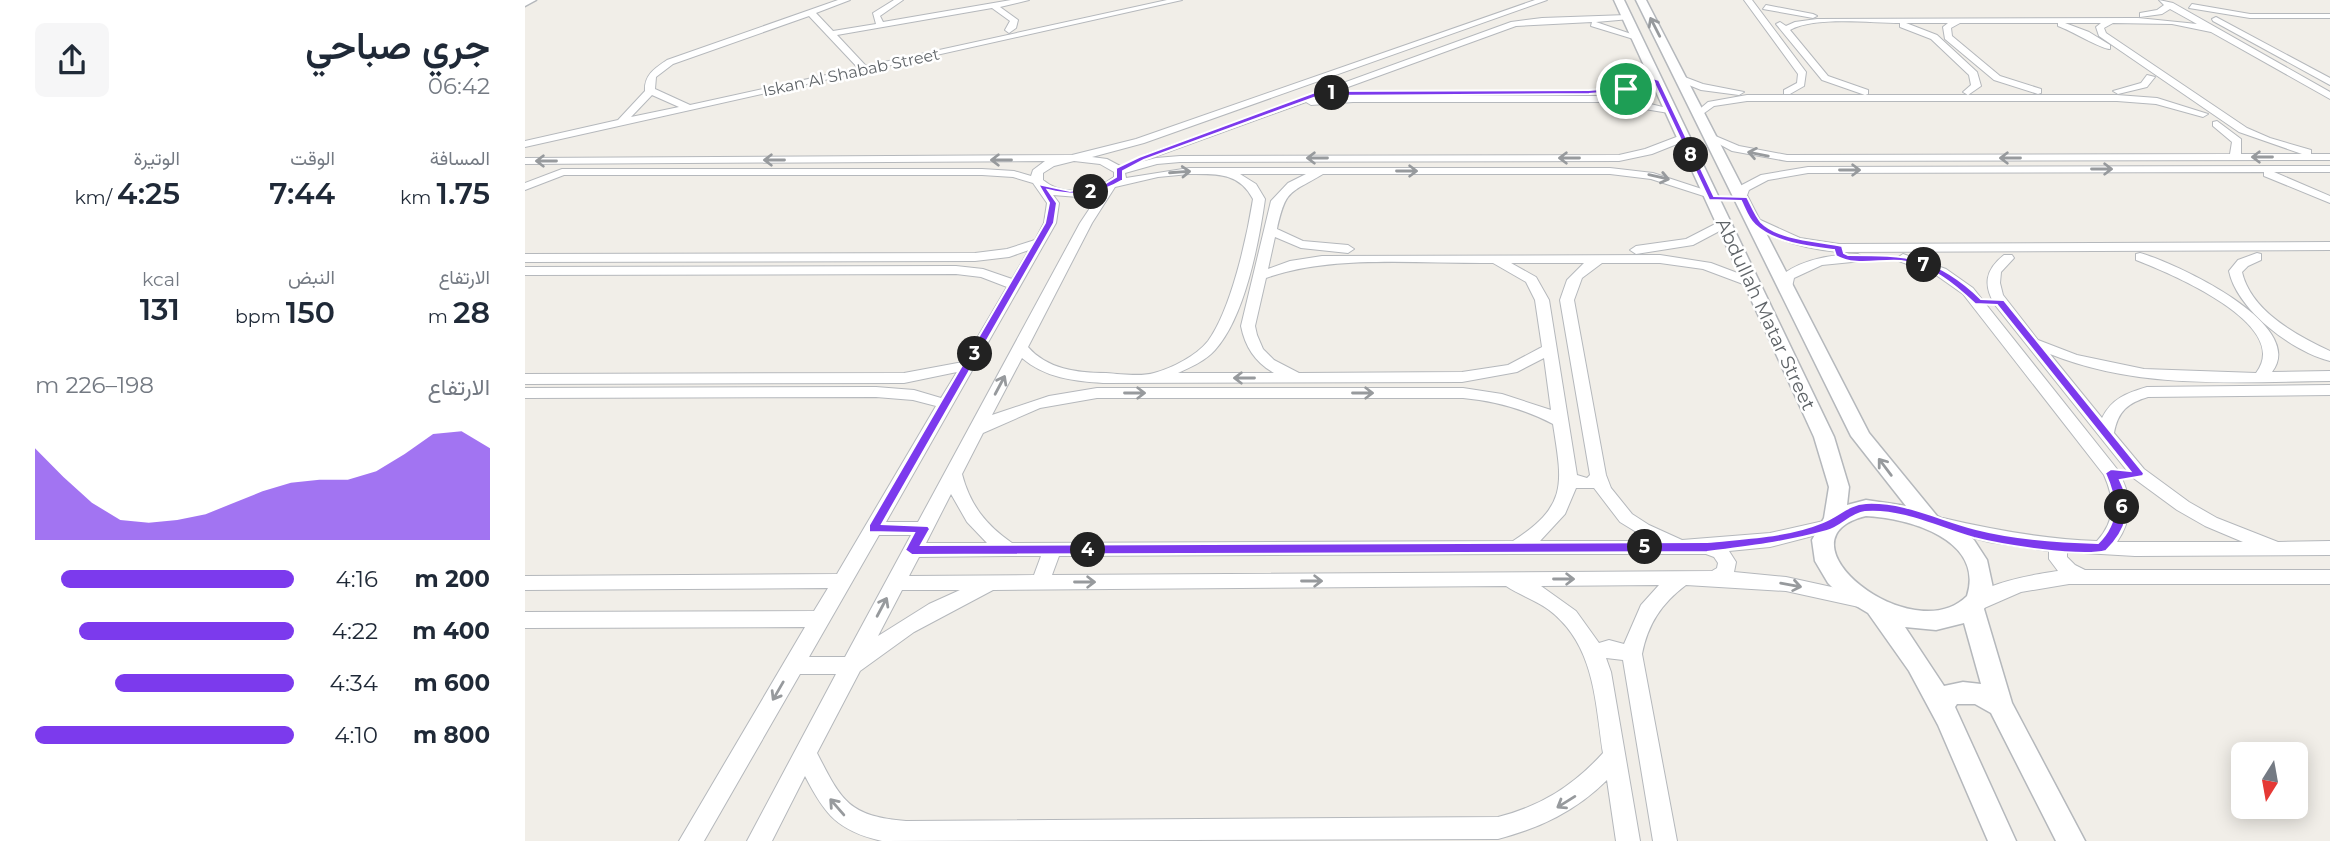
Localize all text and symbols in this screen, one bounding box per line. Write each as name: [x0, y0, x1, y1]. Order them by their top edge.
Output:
one-way arrow: [1648, 17, 1662, 38]
text: جري صباحي: [305, 22, 490, 69]
button: share: [35, 23, 109, 97]
street label: Iskan Al Shabab Street: [761, 44, 942, 101]
pin: [1596, 59, 1656, 119]
icon: arrive: [1607, 70, 1645, 108]
text: 06:42: [428, 72, 490, 100]
pin: 1: [1315, 76, 1349, 110]
text: 1: [1328, 81, 1335, 104]
pin: 8: [1673, 138, 1709, 172]
text: 8: [1684, 143, 1697, 166]
text: الوتيرة: [134, 147, 180, 170]
text: الوقت: [290, 147, 335, 170]
text: المسافة: [430, 147, 490, 170]
one-way arrow: [1747, 147, 1770, 160]
one-way arrow: [2251, 150, 2274, 164]
one-way arrow: [1558, 151, 1581, 165]
one-way arrow: [1999, 151, 2022, 165]
one-way arrow: [1306, 152, 1329, 165]
one-way arrow: [763, 153, 786, 167]
one-way arrow: [990, 153, 1013, 167]
one-way arrow: [535, 154, 558, 168]
one-way arrow: [2090, 162, 2113, 176]
one-way arrow: [1838, 163, 1861, 177]
one-way arrow: [1395, 164, 1418, 178]
one-way arrow: [1168, 165, 1190, 178]
one-way arrow: [1647, 172, 1669, 185]
pin: 2: [1073, 174, 1109, 210]
text: 4:25: [117, 175, 180, 212]
text: 7:44: [269, 175, 335, 212]
text: 1.75: [436, 175, 490, 212]
text: 2: [1085, 180, 1096, 203]
text: /km: [74, 186, 117, 209]
text: km: [400, 186, 436, 209]
street label: Abdullah Matar Street: [1711, 214, 1820, 414]
pin: 7: [1907, 247, 1941, 282]
text: 7: [1918, 253, 1929, 276]
text: النبض: [288, 266, 335, 289]
text: الارتفاع: [438, 266, 490, 289]
text: kcal: [142, 268, 180, 291]
text: 131: [140, 291, 180, 328]
text: 150: [286, 294, 335, 331]
text: 28: [453, 294, 490, 331]
text: bpm: [235, 305, 286, 328]
text: m: [428, 305, 453, 328]
pin: 3: [958, 336, 993, 372]
text: 3: [969, 342, 980, 365]
text: 198–226 m: [35, 371, 154, 399]
one-way arrow: [1232, 371, 1255, 385]
text: الارتفاع: [428, 373, 490, 401]
one-way arrow: [993, 375, 1007, 395]
one-way arrow: [1124, 386, 1147, 400]
one-way arrow: [1351, 386, 1374, 400]
one-way arrow: [1877, 459, 1892, 477]
pin: 6: [2105, 490, 2139, 524]
text: 6: [2115, 495, 2128, 518]
pin: 5: [1627, 530, 1663, 564]
pin: 4: [1071, 532, 1105, 568]
text: 5: [1639, 535, 1650, 558]
text: 4: [1081, 538, 1094, 561]
text: 4:16: [335, 565, 378, 593]
text: 200 m: [415, 565, 490, 593]
one-way arrow: [1553, 572, 1576, 586]
one-way arrow: [1301, 574, 1324, 588]
one-way arrow: [1073, 575, 1096, 589]
one-way arrow: [1779, 579, 1802, 593]
one-way arrow: [875, 597, 889, 618]
text: 4:22: [332, 617, 378, 645]
text: 400 m: [412, 617, 490, 645]
text: 4:34: [330, 669, 378, 697]
text: 600 m: [413, 669, 490, 697]
one-way arrow: [771, 680, 784, 701]
text: 4:10: [334, 721, 378, 749]
text: 800 m: [413, 721, 490, 749]
north arrow: [2231, 742, 2308, 819]
map controls: [2231, 742, 2308, 819]
one-way arrow: [1556, 796, 1576, 810]
one-way arrow: [829, 798, 845, 816]

